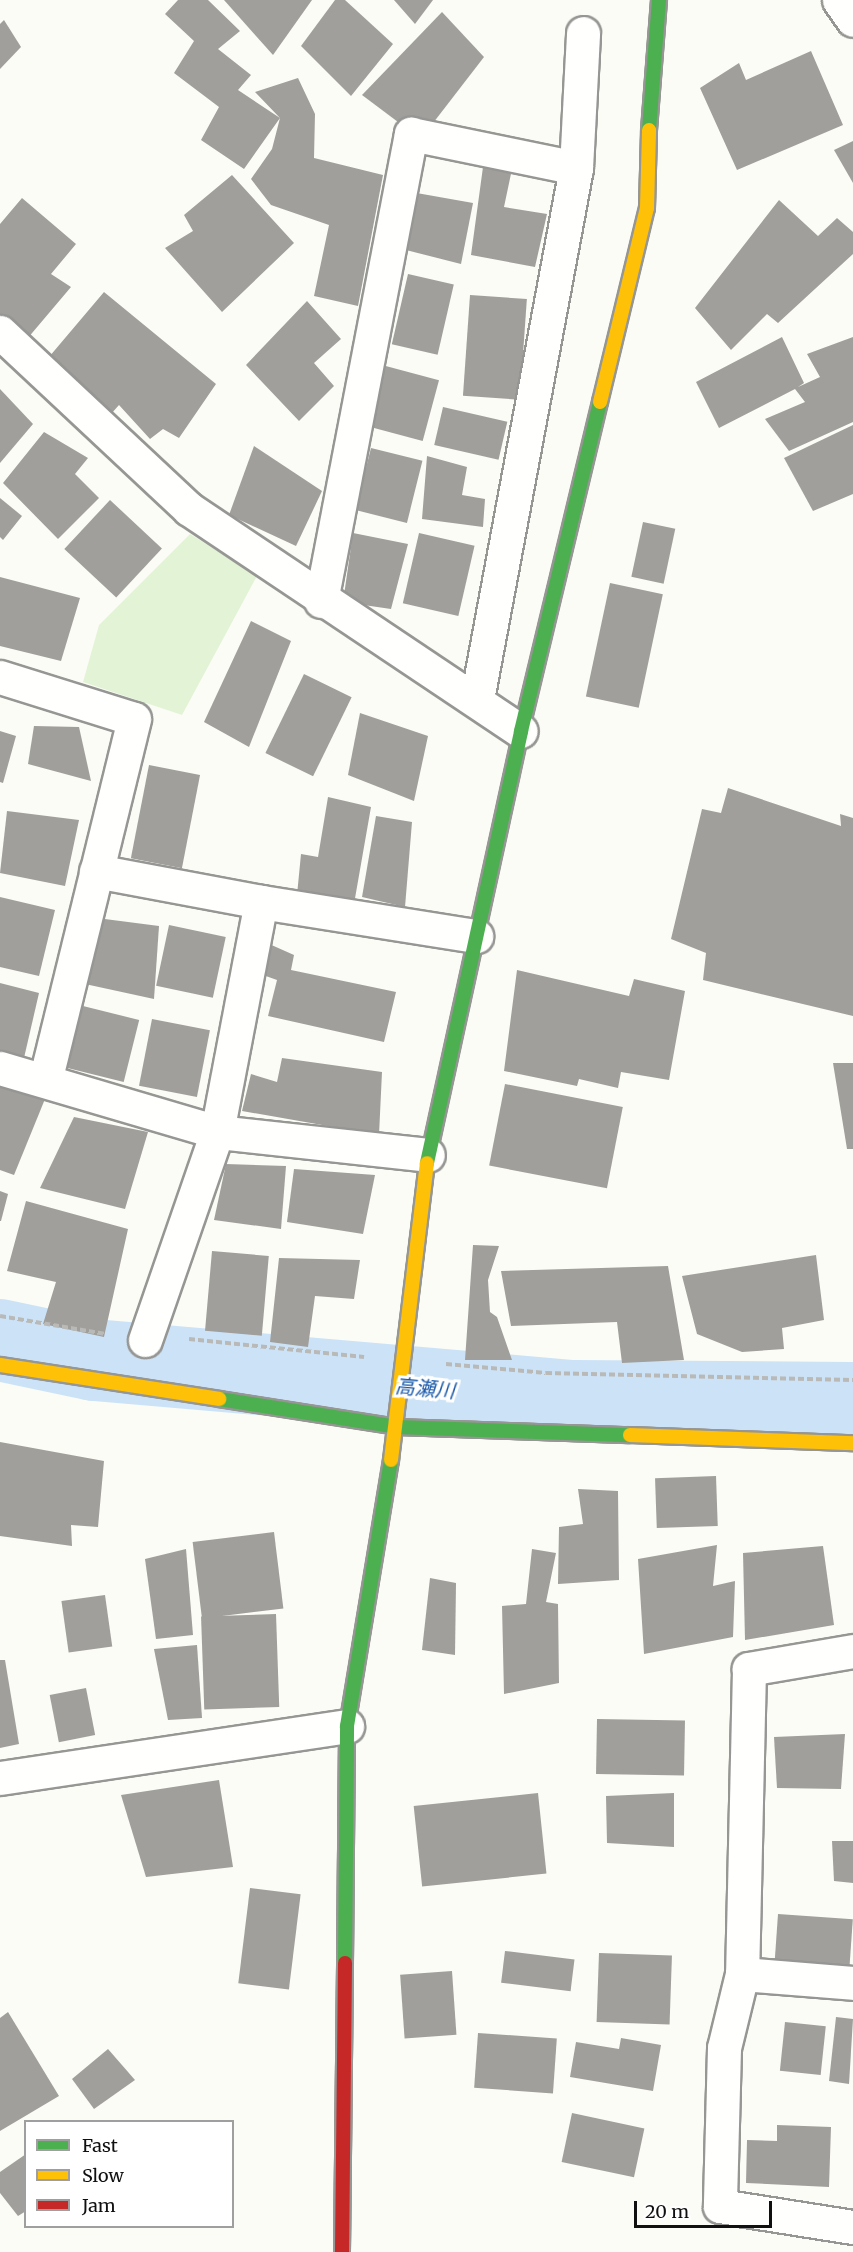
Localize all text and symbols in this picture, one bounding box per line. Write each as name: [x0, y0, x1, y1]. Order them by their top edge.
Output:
water label: 高瀬川: [394, 1373, 456, 1403]
legend: [24, 2120, 234, 2228]
text: Fast: [82, 2134, 118, 2157]
text: Slow: [82, 2164, 124, 2187]
scale bar: [637, 2189, 775, 2227]
text: Jam: [82, 2194, 116, 2217]
text: 20 m: [645, 2200, 689, 2223]

